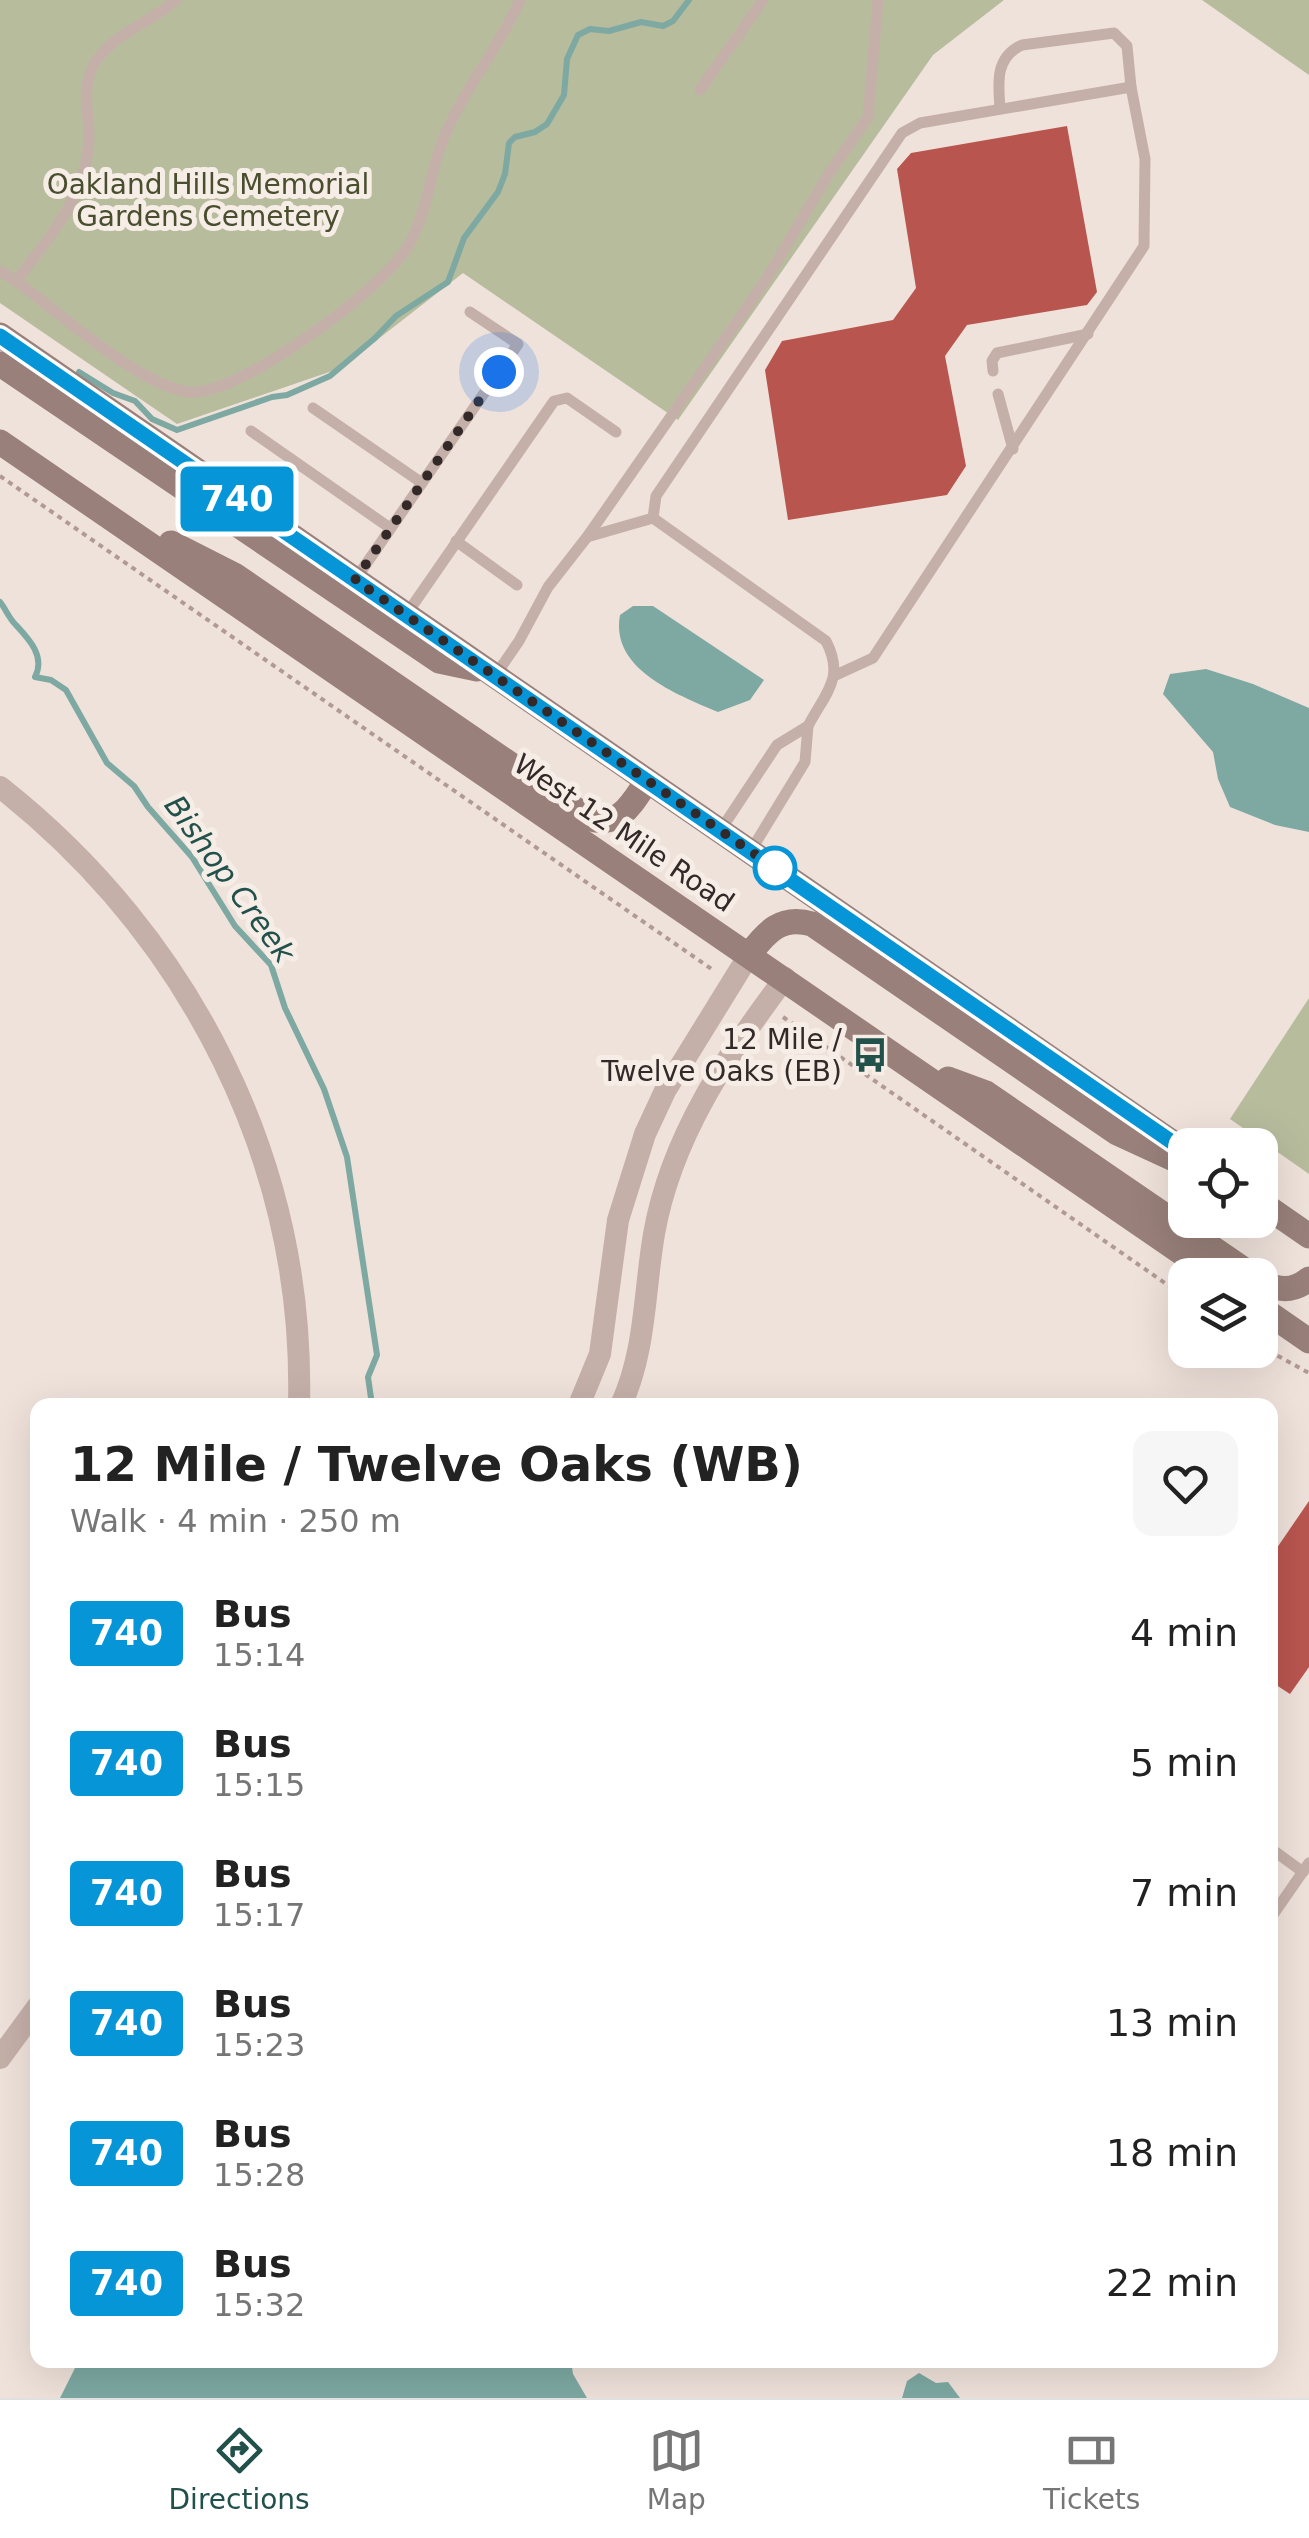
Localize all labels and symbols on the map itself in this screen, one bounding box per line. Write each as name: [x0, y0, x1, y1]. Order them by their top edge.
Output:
park label: Oakland Hills Memorial Gardens Cemetery: [47, 168, 369, 233]
your location: [474, 347, 524, 397]
line badge: 740: [180, 466, 294, 532]
street label: West 12 Mile Road: [508, 747, 740, 919]
water label: Bishop Creek: [158, 789, 303, 971]
unlabelled marker: [754, 847, 796, 889]
place label: 12 Mile / Twelve Oaks (EB): [600, 1023, 843, 1088]
bus stop icon: 12 Mile / Twelve Oaks (EB): [851, 1036, 889, 1074]

